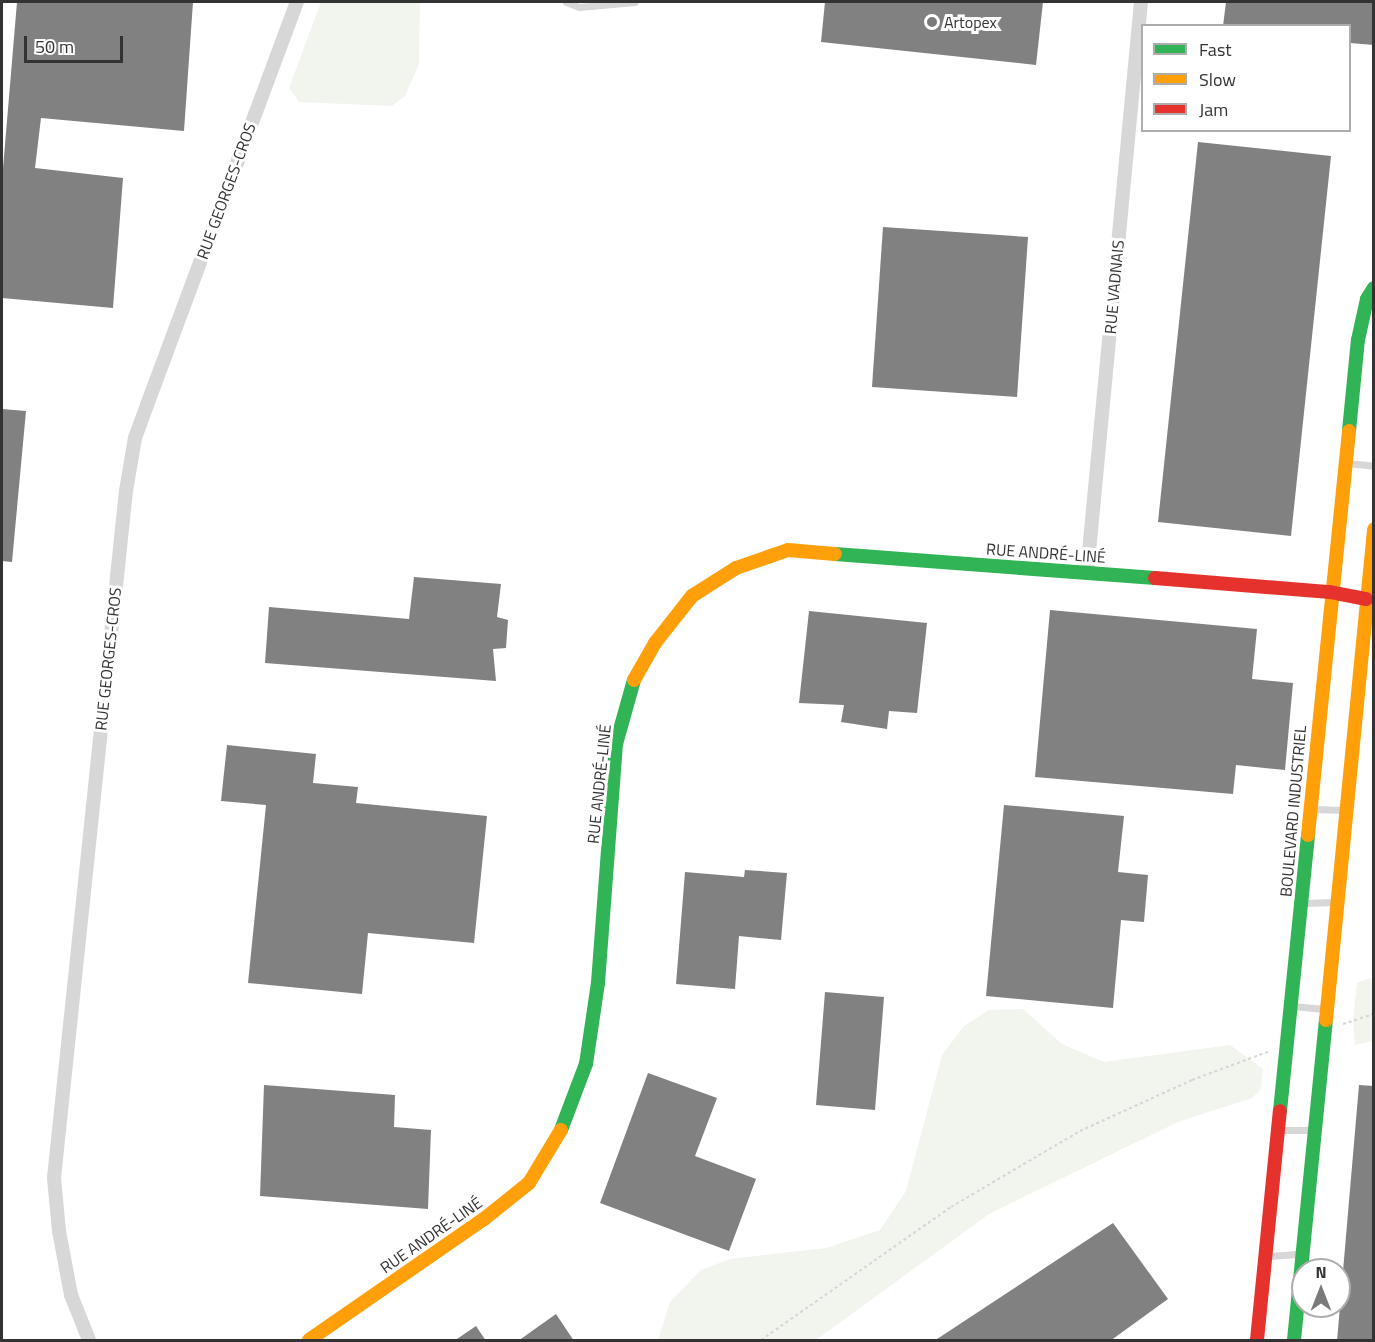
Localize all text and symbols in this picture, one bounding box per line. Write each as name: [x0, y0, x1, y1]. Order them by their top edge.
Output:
place label: Artopex: [944, 12, 997, 32]
marker: Artopex: [925, 15, 939, 29]
scale bar: [27, 24, 126, 62]
legend: [1141, 24, 1351, 132]
text: 50 m: [35, 33, 74, 60]
text: Fast: [1199, 36, 1232, 63]
text: Slow: [1199, 66, 1236, 93]
text: Jam: [1199, 96, 1228, 123]
street label: RUE GEORGES-CROS: [192, 120, 260, 262]
street label: RUE VADNAIS: [1100, 239, 1128, 335]
street label: RUE ANDRÉ-LINÉ: [986, 539, 1106, 567]
street label: RUE GEORGES-CROS: [91, 587, 125, 731]
street label: RUE ANDRÉ-LINÉ: [583, 723, 615, 845]
street label: BOULEVARD INDUSTRIEL: [1276, 724, 1310, 898]
street label: RUE ANDRÉ-LINÉ: [376, 1193, 486, 1277]
north arrow: [1291, 1258, 1351, 1318]
text: N: [1315, 1260, 1327, 1284]

